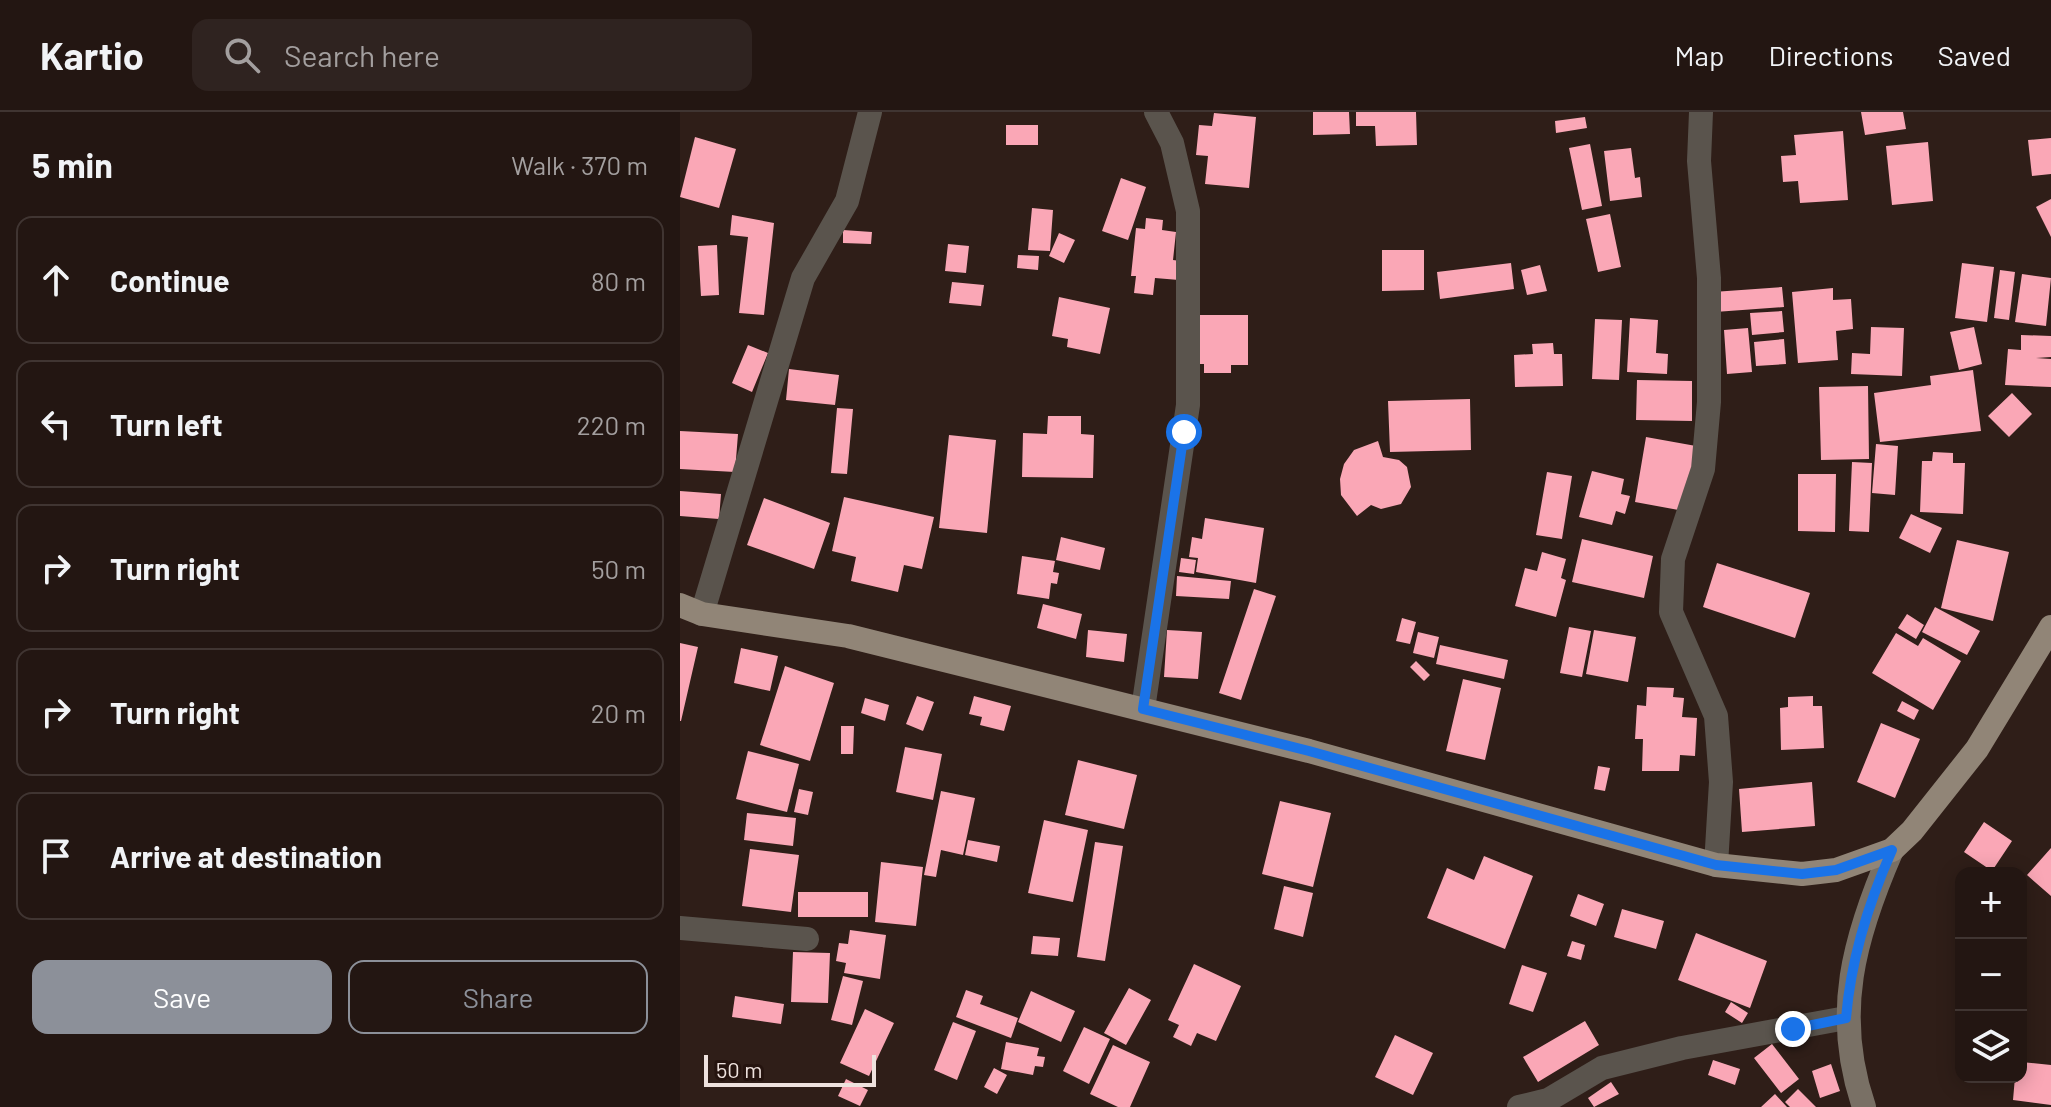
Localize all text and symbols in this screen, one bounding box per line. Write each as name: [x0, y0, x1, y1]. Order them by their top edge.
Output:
search box: [192, 19, 752, 91]
text: Kartio: [40, 32, 144, 78]
icon: search: [220, 33, 264, 77]
text: Search here: [284, 37, 440, 73]
text: Map: [1675, 38, 1724, 72]
text: Directions: [1768, 38, 1894, 72]
text: Saved: [1938, 38, 2011, 72]
text: 5 min: [32, 144, 113, 185]
text: Walk · 370 m: [511, 149, 648, 180]
icon: ahead: [34, 258, 78, 302]
text: Continue: [110, 262, 230, 298]
text: 80 m: [591, 265, 646, 296]
icon: left: [34, 402, 78, 446]
text: Turn left: [110, 406, 223, 442]
text: 220 m: [577, 409, 646, 440]
route start: [1166, 414, 1202, 450]
icon: right: [34, 546, 78, 590]
text: Turn right: [110, 550, 240, 586]
text: 50 m: [591, 553, 646, 584]
icon: right: [34, 690, 78, 734]
text: Turn right: [110, 694, 240, 730]
text: 20 m: [591, 697, 646, 728]
icon: arrive: [34, 834, 78, 878]
text: Arrive at destination: [110, 838, 382, 874]
map controls: [1955, 867, 2027, 1083]
button: +: [1955, 867, 2027, 939]
button: −: [1955, 939, 2027, 1011]
button: Save: [32, 960, 332, 1034]
button: Share: [348, 960, 648, 1034]
route end: [1775, 1011, 1811, 1047]
button: layers: [1955, 1011, 2027, 1083]
scale bar: [704, 1051, 876, 1087]
text: 50 m: [716, 1056, 762, 1082]

